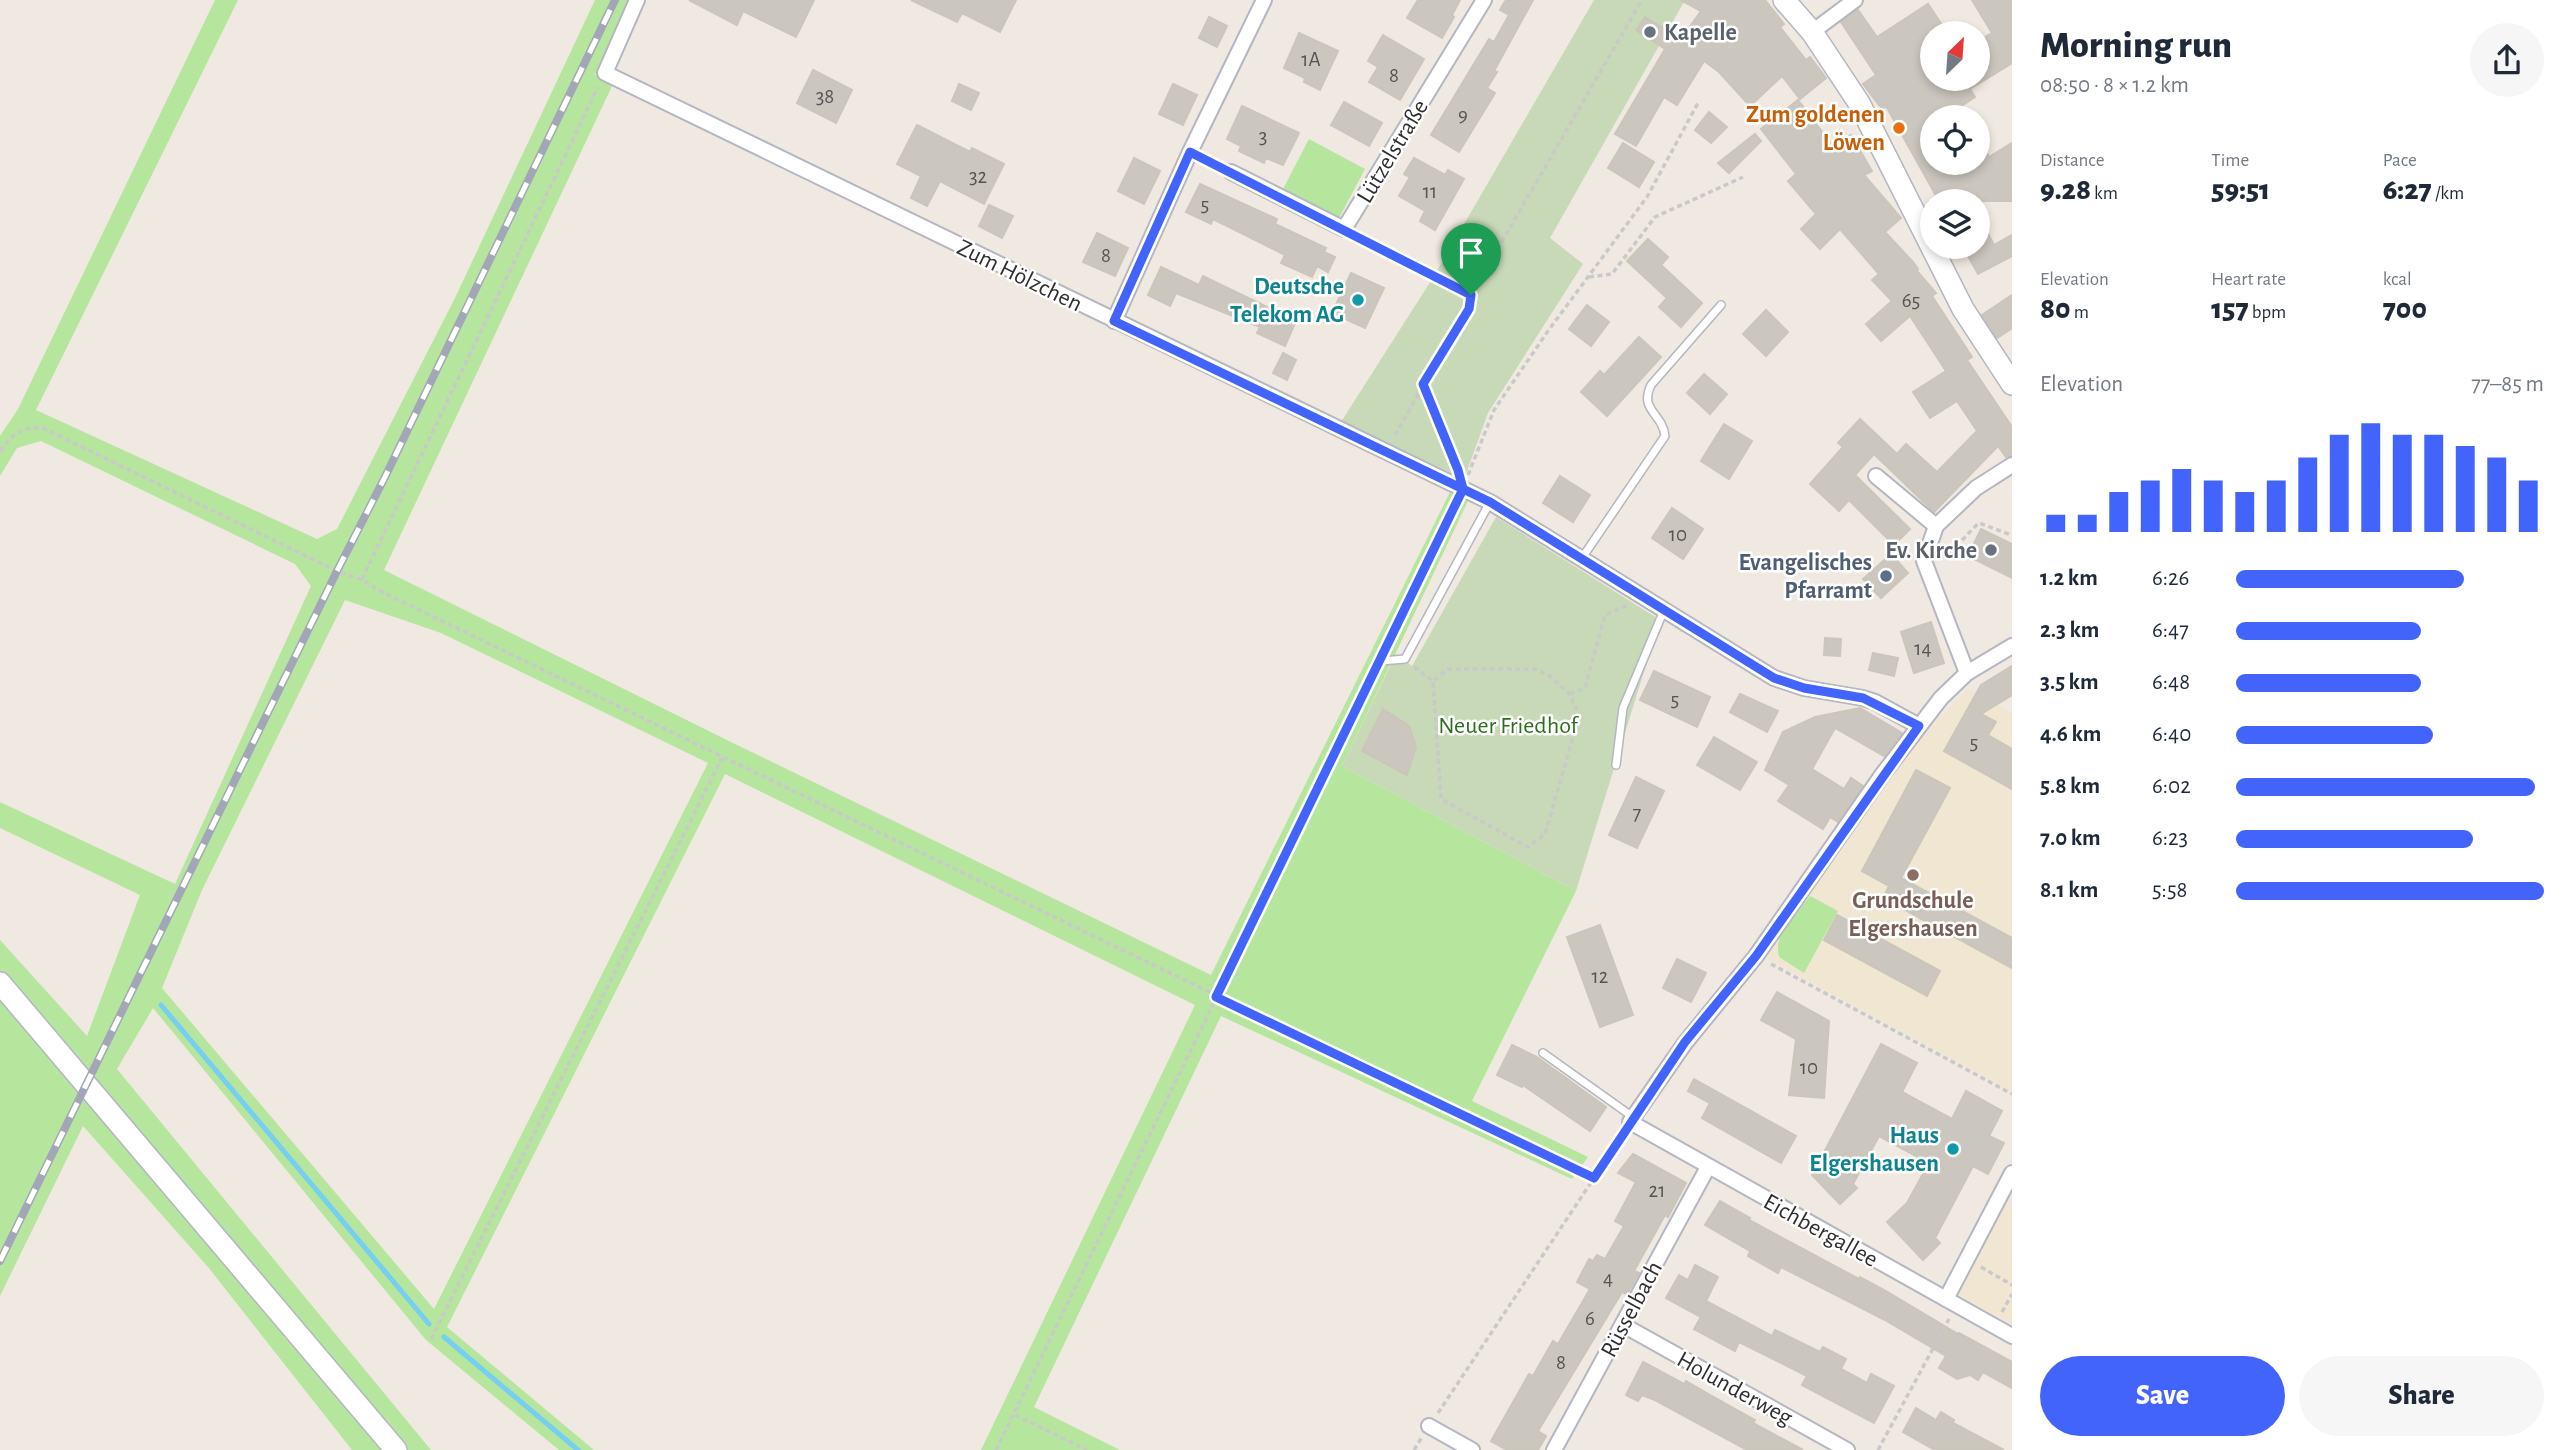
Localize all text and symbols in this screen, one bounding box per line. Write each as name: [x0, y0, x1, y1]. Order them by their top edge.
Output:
place label: Kapelle: [1664, 21, 1737, 45]
north arrow: [1920, 21, 1990, 91]
map controls: [1920, 21, 1990, 259]
button: share: [2470, 23, 2544, 97]
marker: Kapelle: [1642, 24, 1658, 40]
text: Morning run: [2040, 27, 2232, 65]
house number: 1A: [1301, 49, 1321, 70]
house number: 8: [1389, 65, 1399, 86]
text: 08:50 · 8 × 1.2 km: [2040, 74, 2189, 97]
house number: 38: [816, 86, 834, 107]
street label: Lützelstraße: [1353, 96, 1433, 207]
place label: Zum goldenen Löwen: [1746, 103, 1885, 155]
house number: 9: [1458, 104, 1468, 125]
button: locate: [1920, 105, 1990, 175]
marker: Zum goldenen Löwen: [1891, 120, 1907, 136]
house number: 3: [1259, 126, 1267, 147]
text: Distance: [2040, 151, 2104, 170]
text: Time: [2211, 151, 2249, 170]
text: Pace: [2383, 151, 2417, 170]
house number: 32: [969, 166, 987, 187]
text: 9.28: [2040, 175, 2091, 205]
text: 59:51: [2211, 175, 2270, 205]
text: 6:27: [2383, 175, 2432, 205]
house number: 11: [1423, 181, 1437, 202]
text: km: [2091, 184, 2118, 203]
text: /km: [2432, 184, 2464, 203]
button: layers: [1920, 189, 1990, 259]
house number: 5: [1201, 194, 1209, 215]
pin: [1441, 223, 1501, 295]
icon: arrive: [1452, 234, 1490, 272]
street label: Zum Hölzchen: [953, 235, 1086, 316]
house number: 8: [1101, 245, 1111, 266]
text: Elevation: [2040, 270, 2109, 289]
text: Heart rate: [2211, 270, 2286, 289]
text: kcal: [2383, 270, 2412, 289]
place label: Deutsche Telekom AG: [1230, 275, 1344, 327]
house number: 65: [1902, 290, 1920, 311]
marker: Deutsche Telekom AG: [1350, 292, 1366, 308]
text: 80: [2040, 294, 2071, 324]
text: 157: [2211, 294, 2249, 324]
text: 700: [2383, 294, 2427, 324]
text: m: [2071, 303, 2089, 322]
text: bpm: [2249, 303, 2286, 322]
text: Elevation: [2040, 373, 2123, 396]
text: 77–85 m: [2471, 373, 2544, 396]
house number: 10: [1669, 524, 1687, 545]
place label: Ev. Kirche: [1885, 539, 1977, 563]
marker: Ev. Kirche: [1983, 542, 1999, 558]
place label: Evangelisches Pfarramt: [1738, 551, 1872, 603]
text: 1.2 km: [2040, 567, 2098, 590]
text: 6:26: [2152, 567, 2189, 590]
marker: Evangelisches Pfarramt: [1878, 568, 1894, 584]
text: 2.3 km: [2040, 619, 2099, 642]
text: 6:47: [2152, 619, 2189, 642]
house number: 14: [1914, 638, 1932, 659]
text: 3.5 km: [2040, 671, 2099, 694]
text: 6:48: [2152, 671, 2190, 694]
house number: 5: [1671, 689, 1679, 710]
park label: Neuer Friedhof: [1438, 714, 1580, 738]
text: 4.6 km: [2040, 723, 2101, 746]
text: 6:40: [2152, 723, 2191, 746]
house number: 5: [1970, 732, 1978, 753]
text: 5.8 km: [2040, 775, 2100, 798]
text: 6:02: [2152, 775, 2191, 798]
house number: 7: [1633, 803, 1642, 824]
text: 7.0 km: [2040, 827, 2101, 850]
text: 6:23: [2152, 827, 2188, 850]
marker: Grundschule Elgershausen: [1905, 867, 1921, 883]
text: 8.1 km: [2040, 879, 2098, 902]
text: 5:58: [2152, 879, 2187, 902]
place label: Grundschule Elgershausen: [1848, 889, 1978, 941]
house number: 12: [1592, 966, 1608, 987]
house number: 10: [1800, 1057, 1818, 1078]
place label: Haus Elgershausen: [1809, 1124, 1939, 1176]
marker: Haus Elgershausen: [1945, 1141, 1961, 1157]
house number: 21: [1649, 1180, 1665, 1201]
street label: Eichbergallee: [1759, 1190, 1882, 1272]
street label: Rüsselbach: [1597, 1258, 1667, 1361]
house number: 4: [1603, 1268, 1613, 1289]
house number: 6: [1585, 1308, 1595, 1329]
street label: Holunderweg: [1673, 1347, 1797, 1431]
house number: 8: [1556, 1352, 1566, 1373]
button: Save: [2040, 1356, 2285, 1436]
button: Share: [2299, 1356, 2544, 1436]

